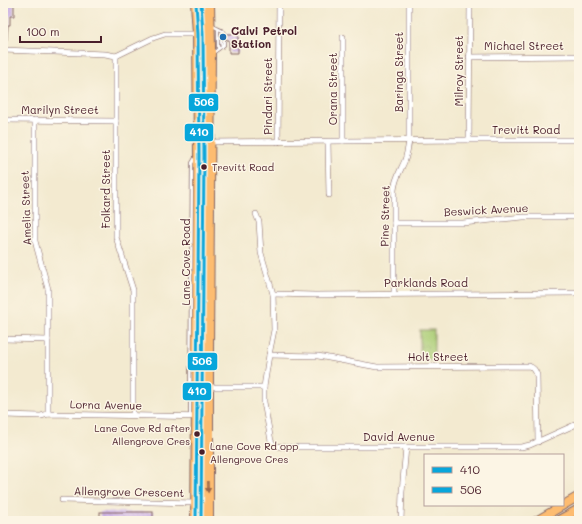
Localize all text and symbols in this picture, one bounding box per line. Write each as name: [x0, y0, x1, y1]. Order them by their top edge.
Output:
scale bar: [20, 18, 101, 44]
text: 100 m: [26, 23, 60, 39]
place label: Calvi Petrol Station: [231, 23, 297, 51]
marker: Calvi Petrol Station: [218, 32, 228, 42]
street label: Baringa Street: [391, 32, 406, 112]
street label: Milroy Street: [451, 35, 466, 107]
street label: Michael Street: [484, 38, 564, 53]
street label: Orana Street: [325, 53, 340, 125]
street label: Pindari Street: [260, 57, 275, 135]
line badge: 506: [188, 93, 219, 112]
text: 506: [194, 94, 214, 109]
street label: Marilyn Street: [21, 102, 99, 117]
street label: Trevitt Road: [492, 122, 560, 137]
line badge: 410: [184, 123, 214, 142]
text: 410: [190, 124, 208, 139]
street label: Folkard Street: [98, 149, 113, 229]
place label: Trevitt Road: [212, 160, 274, 174]
marker: Trevitt Road: [199, 162, 209, 172]
street label: Amelia Street: [17, 170, 34, 246]
street label: Pine Street: [376, 185, 393, 247]
street label: Beswick Avenue: [443, 200, 529, 219]
street label: Lane Cove Road: [178, 218, 193, 306]
street label: Parklands Road: [384, 275, 468, 290]
street label: Holt Street: [408, 349, 468, 364]
line badge: 506: [187, 352, 218, 371]
text: 506: [192, 353, 212, 368]
line badge: 410: [182, 382, 212, 401]
text: 410: [188, 383, 206, 398]
street label: Lorna Avenue: [70, 396, 143, 413]
place label: Lane Cove Rd after Allengrove Cres: [94, 421, 190, 448]
marker: Lane Cove Rd after Allengrove Cres: [192, 429, 202, 439]
street label: David Avenue: [363, 429, 435, 444]
place label: Lane Cove Rd opp Allengrove Cres: [210, 439, 298, 466]
marker: Lane Cove Rd opp Allengrove Cres: [197, 447, 207, 457]
legend: [424, 454, 564, 506]
text: 410: [460, 461, 480, 477]
one-way arrow: [205, 481, 211, 494]
text: 506: [460, 481, 482, 497]
street label: Allengrove Crescent: [74, 483, 184, 500]

